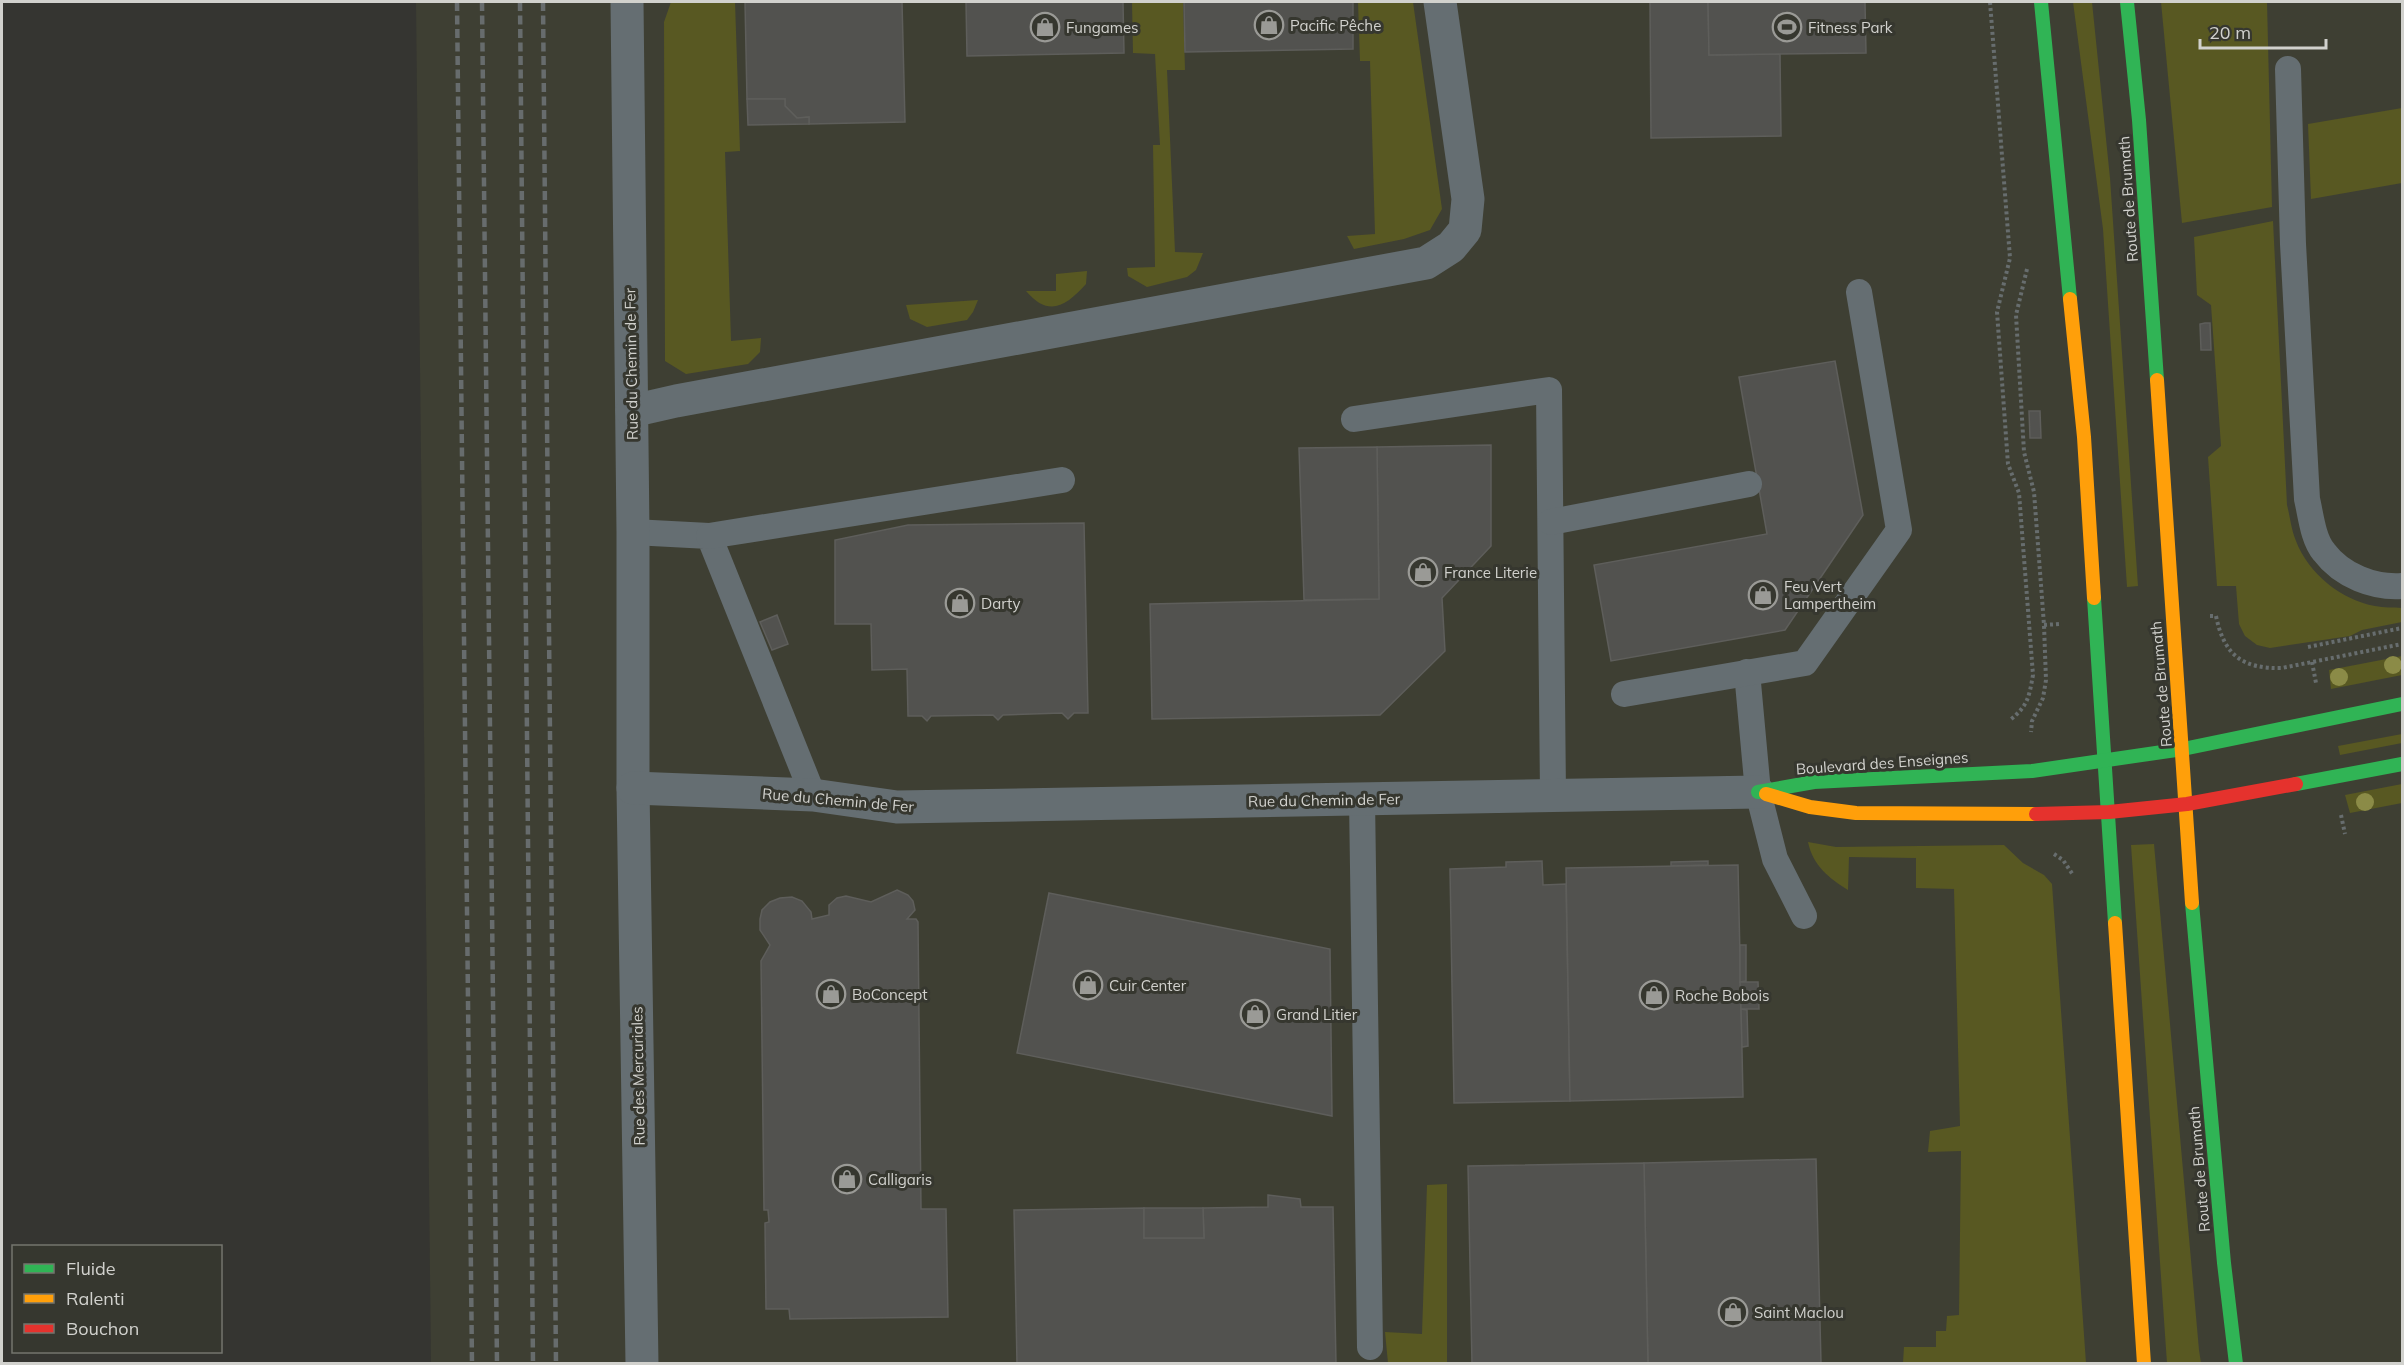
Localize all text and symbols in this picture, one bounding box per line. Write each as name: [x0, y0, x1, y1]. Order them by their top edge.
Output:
shop icon: Pacific Pêche: [1253, 9, 1285, 41]
shop icon: Fungames: [1029, 11, 1061, 43]
sports icon: Fitness Park: [1771, 11, 1803, 43]
scale bar: [2200, 12, 2326, 50]
place label: Pacific Pêche: [1290, 16, 1381, 35]
place label: Fungames: [1066, 18, 1139, 37]
place label: Fitness Park: [1808, 18, 1893, 37]
text: 20 m: [2209, 21, 2251, 44]
street label: Route de Brumath: [2114, 135, 2142, 263]
street label: Rue du Chemin de Fer: [620, 287, 642, 440]
shop icon: France Literie: [1407, 556, 1439, 588]
place label: France Literie: [1444, 563, 1537, 582]
place label: Feu Vert Lampertheim: [1784, 577, 1876, 613]
shop icon: Feu Vert Lampertheim: [1747, 579, 1779, 611]
shop icon: Darty: [944, 587, 976, 619]
place label: Darty: [981, 594, 1020, 613]
street label: Route de Brumath: [2146, 620, 2176, 748]
street label: Boulevard des Enseignes: [1795, 747, 1969, 779]
street label: Rue du Chemin de Fer: [761, 784, 915, 816]
street label: Rue du Chemin de Fer: [1248, 789, 1401, 811]
shop icon: Cuir Center: [1072, 969, 1104, 1001]
place label: Cuir Center: [1109, 976, 1187, 995]
shop icon: BoConcept: [815, 978, 847, 1010]
shop icon: Roche Bobois: [1638, 979, 1670, 1011]
place label: BoConcept: [852, 985, 927, 1004]
place label: Roche Bobois: [1675, 986, 1769, 1005]
shop icon: Grand Litier: [1239, 998, 1271, 1030]
place label: Grand Litier: [1276, 1005, 1358, 1024]
street label: Rue des Mercuriales: [627, 1006, 649, 1146]
street label: Route de Brumath: [2184, 1105, 2214, 1233]
shop icon: Calligaris: [831, 1163, 863, 1195]
place label: Calligaris: [868, 1170, 932, 1189]
legend: [12, 1245, 222, 1353]
text: Fluide: [66, 1257, 116, 1280]
text: Ralenti: [66, 1287, 124, 1310]
shop icon: Saint Maclou: [1717, 1296, 1749, 1328]
place label: Saint Maclou: [1754, 1303, 1844, 1322]
text: Bouchon: [66, 1317, 139, 1340]

